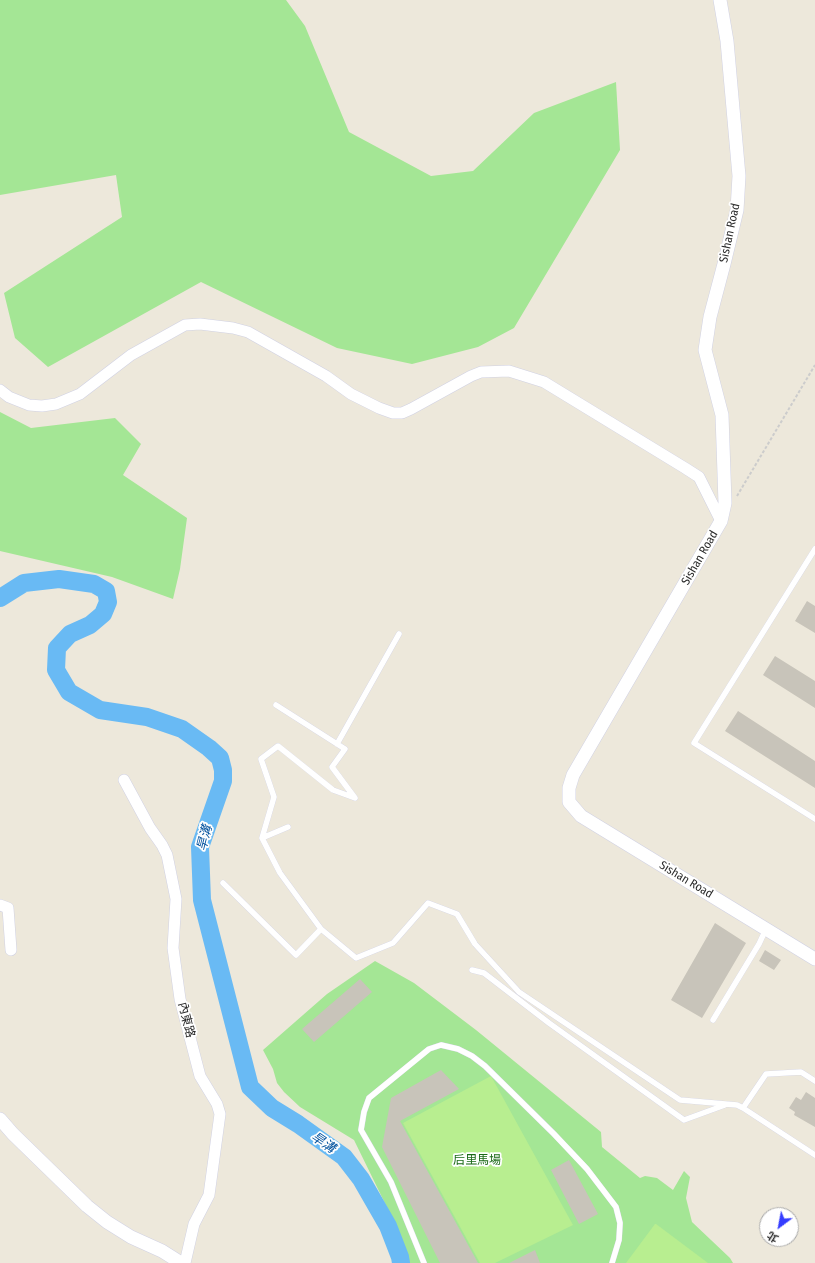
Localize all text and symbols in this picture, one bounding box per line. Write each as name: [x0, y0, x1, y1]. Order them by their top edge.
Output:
street label: Sishan Road: [717, 202, 743, 264]
street label: Sishan Road: [679, 528, 721, 588]
water label: 旱溝: [194, 823, 216, 853]
street label: Sishan Road: [656, 858, 716, 902]
street label: 內東路: [175, 1001, 197, 1039]
water label: 旱溝: [308, 1129, 338, 1157]
park label: 后里馬場: [453, 1154, 501, 1168]
north arrow: [759, 1207, 799, 1247]
text: 北: [765, 1228, 781, 1245]

